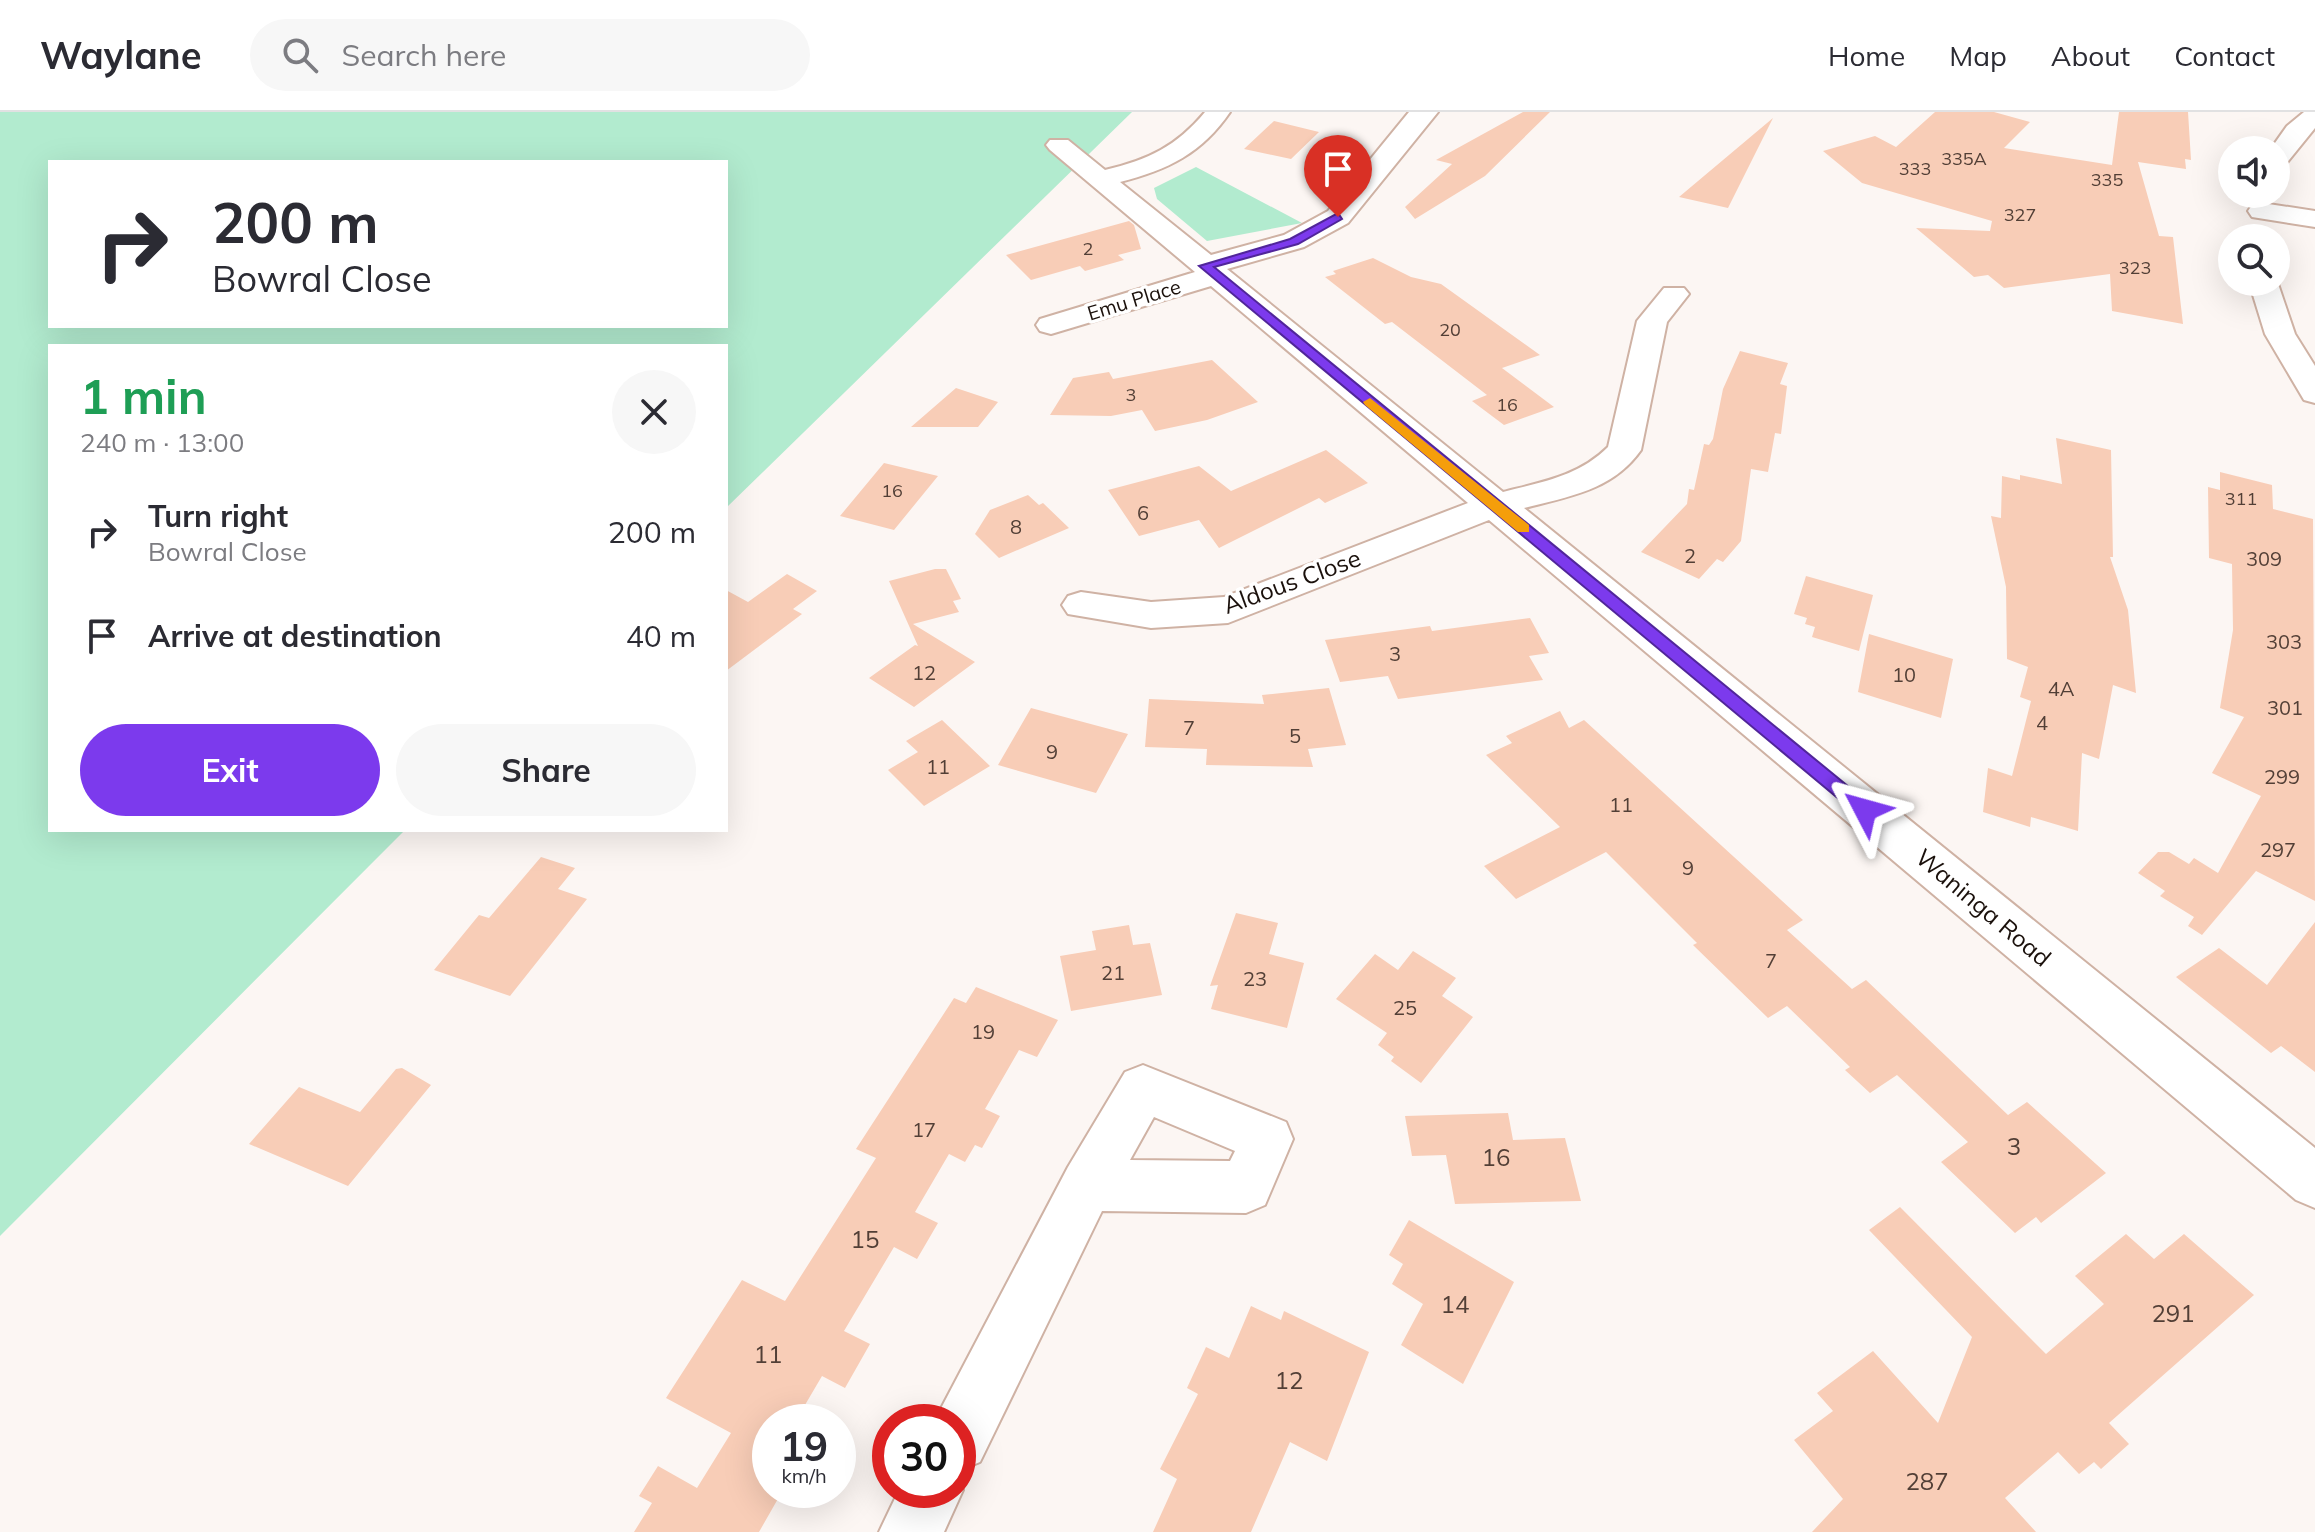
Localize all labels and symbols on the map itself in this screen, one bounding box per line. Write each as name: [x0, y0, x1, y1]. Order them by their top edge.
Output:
pin: [1304, 135, 1372, 217]
house number: 335A: [1941, 147, 1987, 170]
house number: 333: [1899, 157, 1931, 180]
house number: 335: [2091, 168, 2123, 191]
house number: 327: [2004, 203, 2036, 226]
house number: 2: [1083, 237, 1093, 260]
house number: 323: [2119, 256, 2151, 279]
street label: Emu Place: [1084, 273, 1184, 326]
house number: 20: [1439, 318, 1461, 341]
house number: 3: [1126, 383, 1136, 406]
house number: 16: [1496, 393, 1518, 416]
house number: 16: [881, 479, 903, 502]
house number: 311: [2225, 487, 2257, 510]
house number: 6: [1137, 500, 1149, 525]
house number: 8: [1010, 514, 1022, 539]
street label: Aldous Close: [1219, 542, 1365, 620]
house number: 2: [1684, 543, 1696, 568]
house number: 309: [2246, 546, 2282, 571]
house number: 303: [2266, 629, 2302, 654]
house number: 3: [1389, 641, 1401, 666]
house number: 12: [912, 660, 936, 685]
house number: 10: [1892, 662, 1916, 687]
house number: 4A: [2048, 676, 2075, 701]
house number: 301: [2267, 695, 2303, 720]
house number: 4: [2036, 710, 2048, 735]
house number: 7: [1183, 715, 1195, 740]
house number: 5: [1289, 723, 1301, 748]
house number: 9: [1046, 739, 1058, 764]
house number: 11: [926, 754, 950, 779]
house number: 299: [2264, 764, 2300, 789]
position arrow: [1823, 768, 1907, 852]
house number: 11: [1609, 792, 1633, 817]
house number: 297: [2260, 837, 2296, 862]
street label: Waninga Road: [1910, 842, 2057, 973]
house number: 9: [1682, 855, 1694, 880]
house number: 7: [1765, 948, 1777, 973]
house number: 21: [1101, 960, 1125, 985]
house number: 23: [1243, 966, 1267, 991]
house number: 25: [1393, 995, 1417, 1020]
house number: 19: [971, 1019, 995, 1044]
house number: 17: [912, 1117, 936, 1142]
house number: 3: [2007, 1131, 2021, 1161]
house number: 16: [1482, 1142, 1510, 1172]
house number: 15: [851, 1224, 879, 1254]
house number: 14: [1441, 1289, 1469, 1319]
house number: 291: [2151, 1298, 2195, 1328]
house number: 11: [754, 1339, 782, 1369]
house number: 12: [1275, 1365, 1303, 1395]
speed limit sign: 30: [872, 1404, 976, 1508]
house number: 287: [1905, 1466, 1949, 1496]

